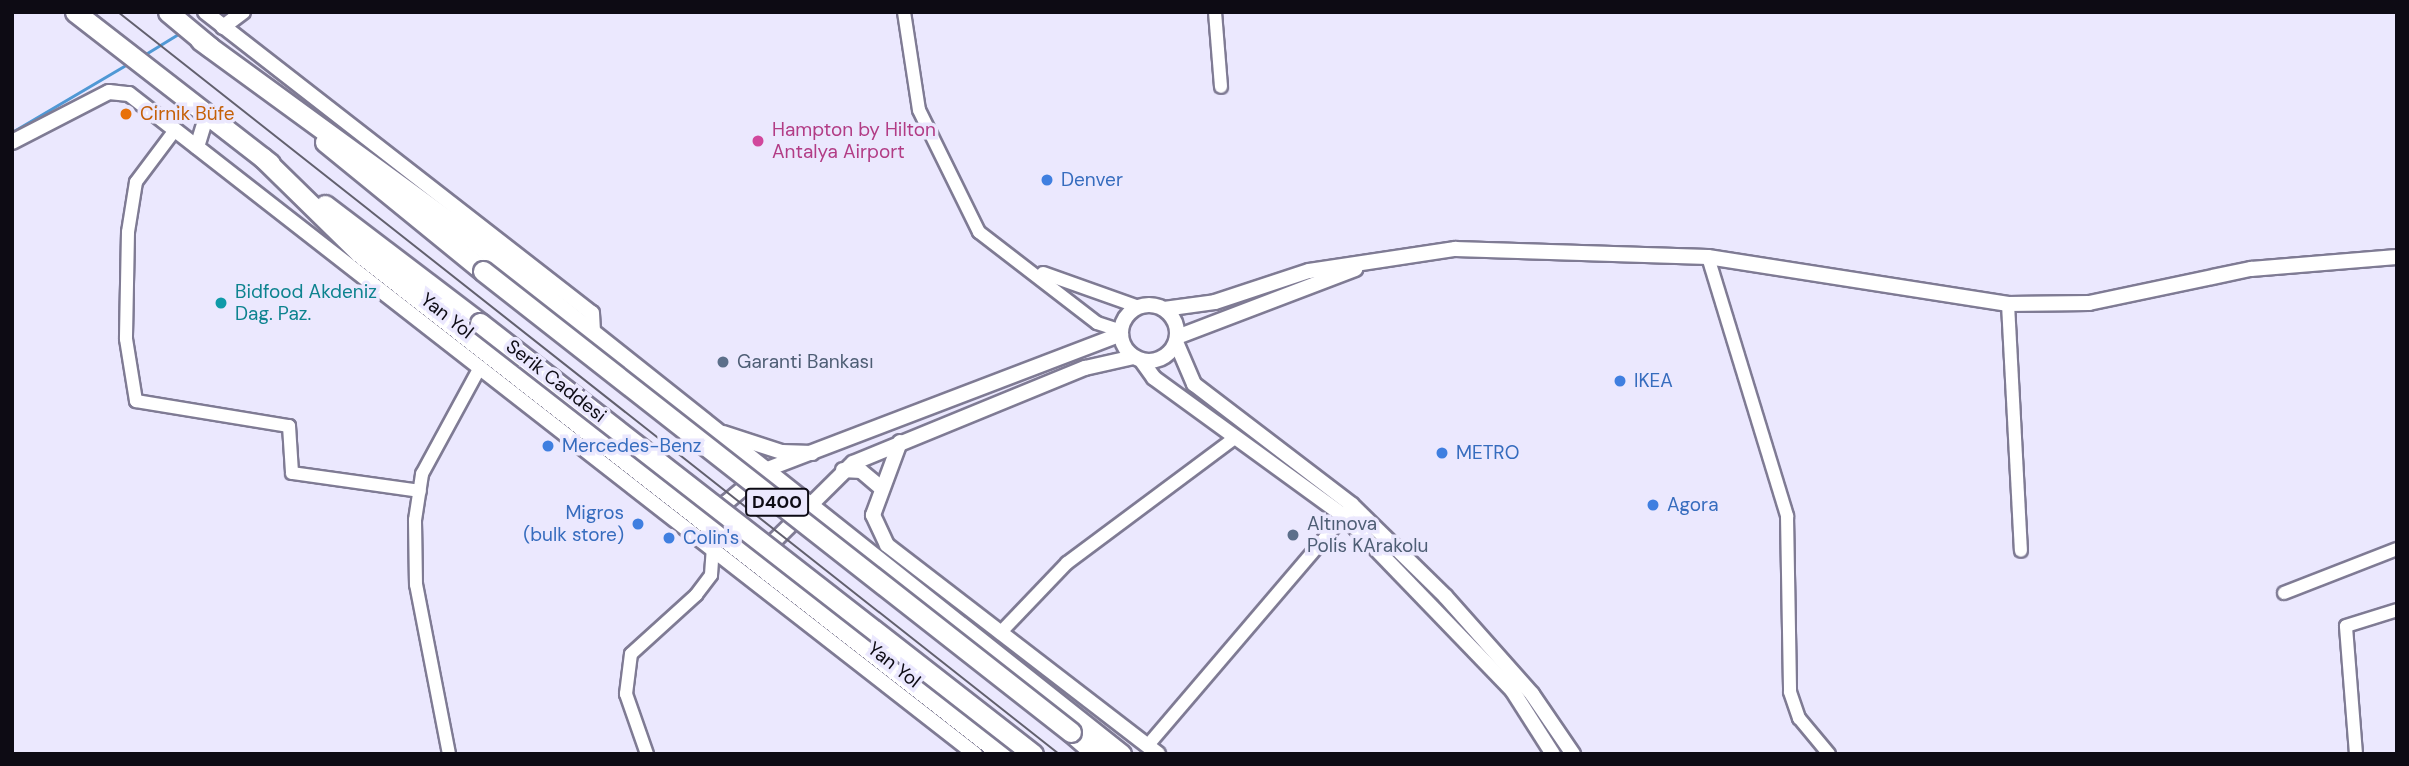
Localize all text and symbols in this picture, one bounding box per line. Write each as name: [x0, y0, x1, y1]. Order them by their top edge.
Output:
place label: Cirnik Büfe: [140, 103, 235, 125]
marker: Cirnik Büfe: [118, 106, 134, 122]
place label: Hampton by Hilton Antalya Airport: [772, 119, 936, 163]
marker: Hampton by Hilton Antalya Airport: [750, 133, 766, 149]
place label: Denver: [1061, 169, 1123, 191]
marker: Denver: [1039, 172, 1055, 188]
place label: Bidfood Akdeniz Dag. Paz.: [235, 281, 377, 325]
street label: Yan Yol: [416, 288, 478, 344]
marker: Bidfood Akdeniz Dag. Paz.: [213, 295, 229, 311]
street label: Serik Caddesi: [501, 335, 611, 427]
place label: Garanti Bankası: [737, 351, 873, 373]
marker: Garanti Bankası: [715, 354, 731, 370]
place label: IKEA: [1634, 370, 1673, 392]
marker: IKEA: [1612, 373, 1628, 389]
place label: Mercedes-Benz: [562, 435, 701, 457]
marker: Mercedes-Benz: [540, 438, 556, 454]
place label: METRO: [1456, 442, 1519, 464]
marker: METRO: [1434, 445, 1450, 461]
road number: D400: [744, 488, 810, 516]
place label: Agora: [1667, 494, 1718, 516]
marker: Agora: [1645, 497, 1661, 513]
place label: Migros (bulk store): [523, 502, 624, 546]
place label: Altınova Polis KArakolu: [1307, 513, 1428, 557]
marker: Migros (bulk store): [630, 516, 646, 532]
place label: Colin's: [683, 527, 739, 549]
marker: Altınova Polis KArakolu: [1285, 527, 1301, 543]
marker: Colin's: [661, 530, 677, 546]
street label: Yan Yol: [863, 637, 925, 693]

